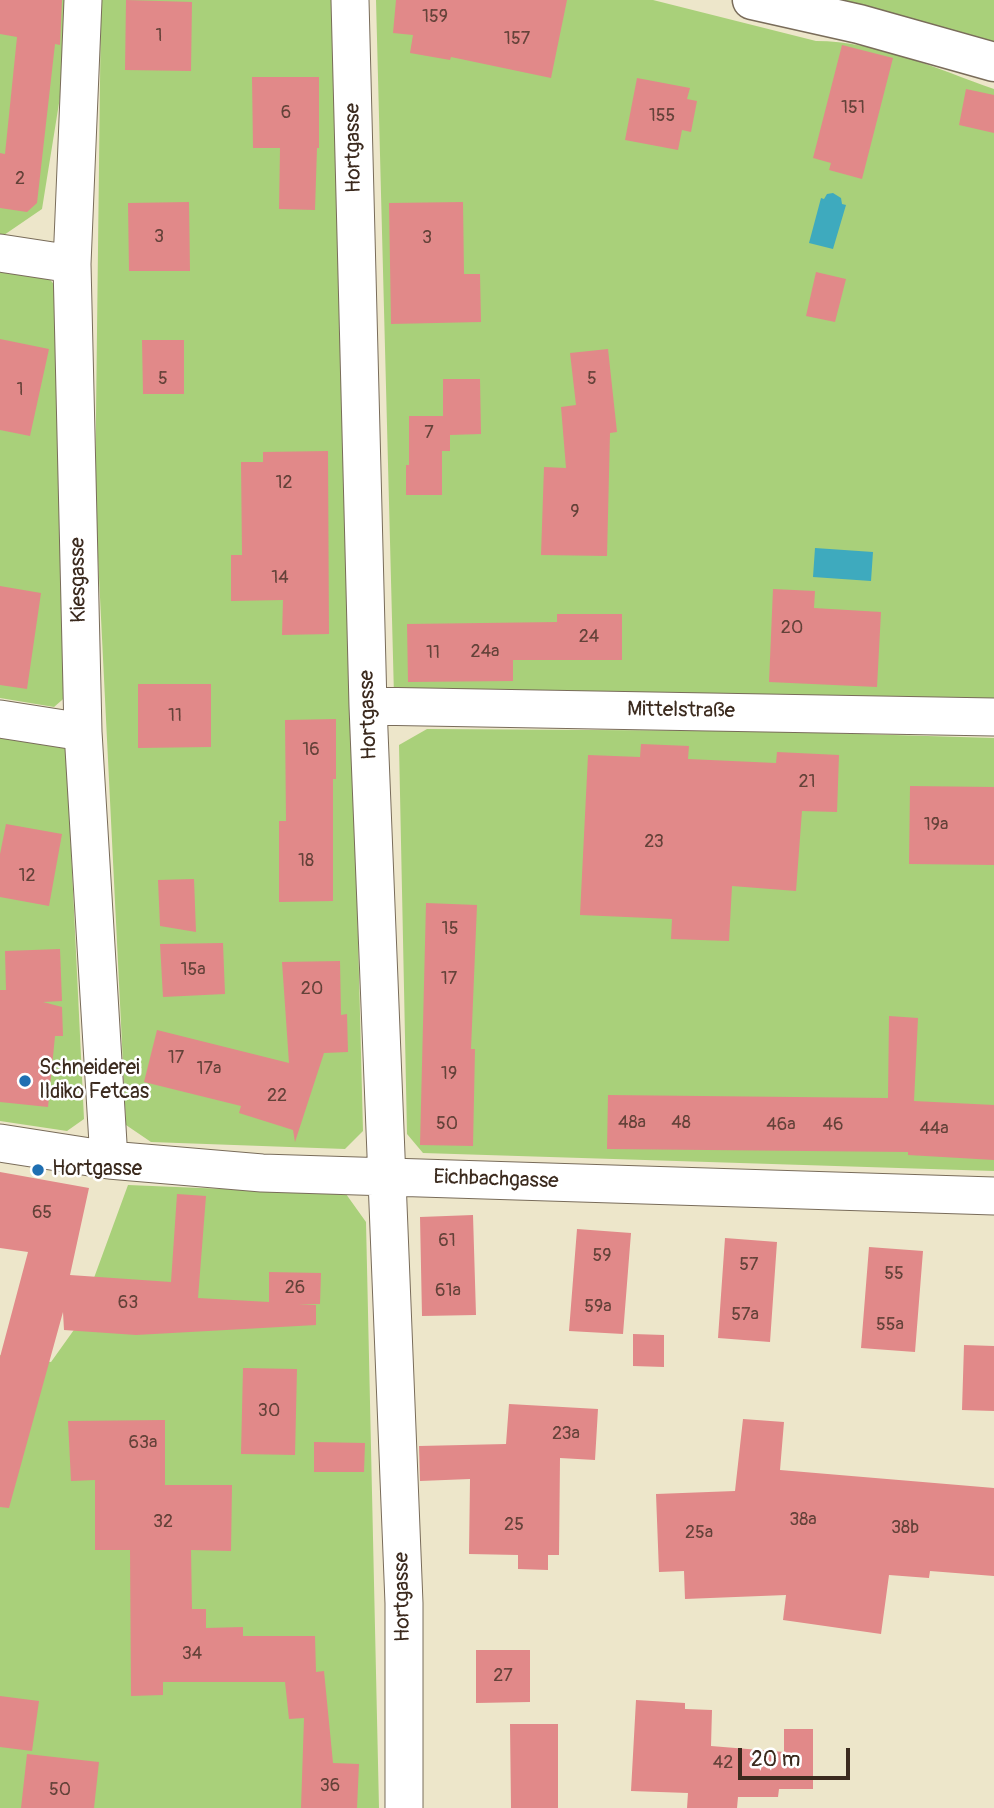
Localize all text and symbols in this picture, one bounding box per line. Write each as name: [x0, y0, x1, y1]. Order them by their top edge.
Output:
house number: 159: [422, 6, 448, 28]
house number: 1: [155, 25, 163, 47]
house number: 157: [504, 28, 530, 50]
house number: 151: [841, 97, 865, 119]
house number: 6: [281, 102, 291, 124]
street label: Hortgasse: [341, 103, 367, 193]
house number: 155: [649, 105, 675, 127]
house number: 2: [15, 168, 25, 190]
house number: 3: [154, 226, 164, 248]
house number: 3: [422, 227, 432, 249]
house number: 5: [158, 368, 168, 390]
house number: 5: [587, 368, 597, 390]
house number: 1: [16, 379, 24, 401]
house number: 7: [424, 422, 434, 444]
house number: 12: [275, 472, 293, 494]
house number: 9: [570, 501, 580, 523]
street label: Kiesgasse: [66, 537, 92, 623]
house number: 14: [271, 567, 289, 589]
house number: 20: [781, 617, 803, 639]
house number: 24: [579, 626, 599, 648]
house number: 24a: [471, 641, 499, 663]
house number: 11: [426, 642, 440, 664]
street label: Hortgasse: [355, 670, 383, 760]
street label: Mittelstraße: [627, 697, 735, 725]
house number: 11: [168, 705, 182, 727]
house number: 16: [302, 739, 320, 761]
house number: 21: [798, 771, 816, 793]
house number: 19a: [924, 814, 948, 836]
house number: 23: [644, 831, 664, 853]
house number: 18: [298, 850, 314, 872]
house number: 12: [18, 865, 36, 887]
house number: 15: [442, 918, 458, 940]
house number: 15a: [180, 959, 206, 981]
house number: 17: [441, 968, 457, 990]
house number: 20: [301, 978, 323, 1000]
house number: 17: [168, 1047, 184, 1069]
place label: Schneiderei Ildiko Fetcas: [39, 1056, 149, 1106]
house number: 17a: [197, 1058, 221, 1080]
house number: 19: [441, 1063, 457, 1085]
marker: Schneiderei Ildiko Fetcas: [17, 1073, 33, 1089]
house number: 22: [267, 1085, 287, 1107]
house number: 48a: [618, 1112, 646, 1134]
house number: 48: [671, 1112, 691, 1134]
house number: 50: [436, 1113, 458, 1135]
house number: 46a: [766, 1114, 796, 1136]
house number: 46: [823, 1114, 843, 1136]
house number: 44a: [919, 1118, 949, 1140]
place label: Hortgasse: [52, 1157, 142, 1183]
marker: Hortgasse: [30, 1162, 46, 1178]
street label: Eichbachgasse: [433, 1165, 559, 1195]
house number: 65: [32, 1202, 52, 1224]
house number: 61: [438, 1230, 456, 1252]
house number: 59: [592, 1245, 612, 1267]
house number: 57: [739, 1254, 759, 1276]
house number: 55: [884, 1263, 904, 1285]
house number: 26: [285, 1277, 305, 1299]
house number: 61a: [435, 1280, 461, 1302]
house number: 63: [118, 1292, 138, 1314]
house number: 59a: [584, 1296, 612, 1318]
house number: 57a: [731, 1304, 759, 1326]
house number: 55a: [876, 1314, 904, 1336]
house number: 30: [258, 1400, 280, 1422]
house number: 23a: [552, 1423, 580, 1445]
house number: 63a: [129, 1432, 157, 1454]
house number: 38a: [789, 1509, 817, 1531]
house number: 32: [153, 1511, 173, 1533]
house number: 25: [504, 1514, 524, 1536]
house number: 38b: [891, 1517, 919, 1539]
house number: 25a: [685, 1522, 713, 1544]
street label: Hortgasse: [390, 1552, 416, 1642]
house number: 34: [182, 1643, 202, 1665]
house number: 27: [493, 1665, 513, 1687]
scale bar: [742, 1734, 854, 1778]
text: 20 m: [751, 1746, 800, 1773]
house number: 42: [713, 1752, 733, 1774]
house number: 36: [320, 1775, 340, 1797]
house number: 50: [49, 1779, 71, 1801]

